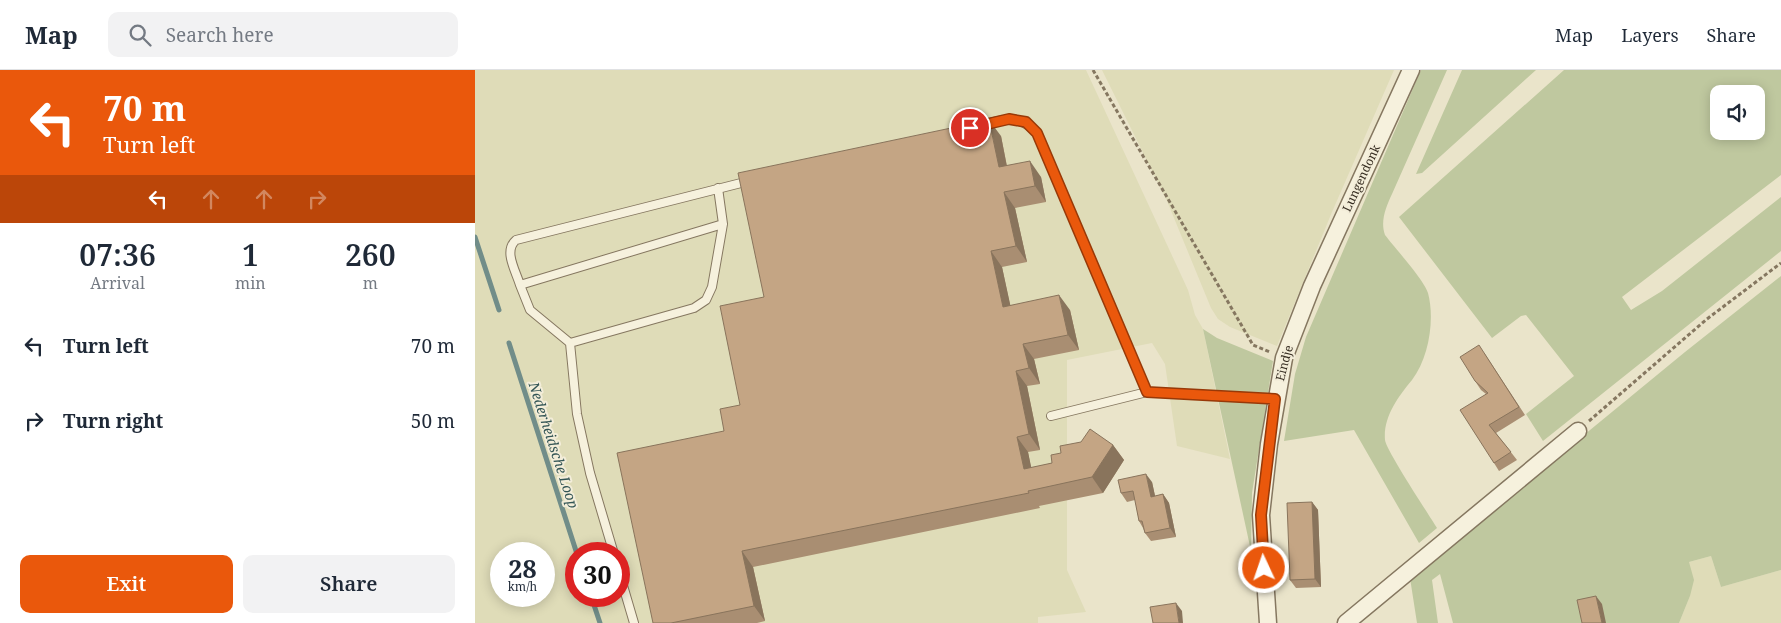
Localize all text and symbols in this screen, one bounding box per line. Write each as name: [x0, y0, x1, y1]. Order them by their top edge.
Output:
search box: [108, 12, 458, 57]
text: Map: [25, 18, 78, 51]
icon: search: [126, 21, 154, 49]
text: Search here: [166, 22, 274, 48]
text: Map: [1555, 23, 1593, 47]
text: Layers: [1621, 23, 1679, 47]
text: Share: [1707, 23, 1756, 47]
text: 70 m: [103, 84, 186, 131]
map controls: [1710, 85, 1765, 140]
button: sound: [1710, 85, 1765, 140]
icon: left: [20, 90, 85, 155]
pin: [949, 107, 991, 149]
icon: arrive: [956, 114, 984, 142]
text: Turn left: [103, 129, 195, 159]
street label: Lungendonk: [1338, 141, 1384, 214]
icon: left: [144, 185, 172, 213]
icon: ahead: [197, 185, 225, 213]
icon: ahead: [250, 185, 278, 213]
icon: right: [303, 185, 331, 213]
text: 07:36: [79, 234, 156, 275]
text: 1: [242, 234, 259, 275]
text: 260: [345, 234, 396, 275]
text: Arrival: [90, 272, 145, 294]
text: min: [235, 272, 266, 294]
text: m: [363, 272, 378, 294]
icon: left: [20, 332, 48, 360]
text: Turn left: [63, 333, 149, 359]
text: 70 m: [411, 333, 455, 359]
street label: Eindje: [1271, 343, 1297, 383]
water label: Nederheidsche Loop: [524, 378, 583, 511]
icon: right: [20, 407, 48, 435]
text: Turn right: [63, 408, 163, 434]
text: 50 m: [411, 408, 455, 434]
position arrow: [1237, 541, 1289, 593]
speed limit sign: 30: [565, 542, 630, 607]
text: 28: [508, 551, 537, 585]
button: Exit: [20, 555, 233, 613]
button: Share: [243, 555, 455, 613]
text: km/h: [508, 578, 537, 595]

